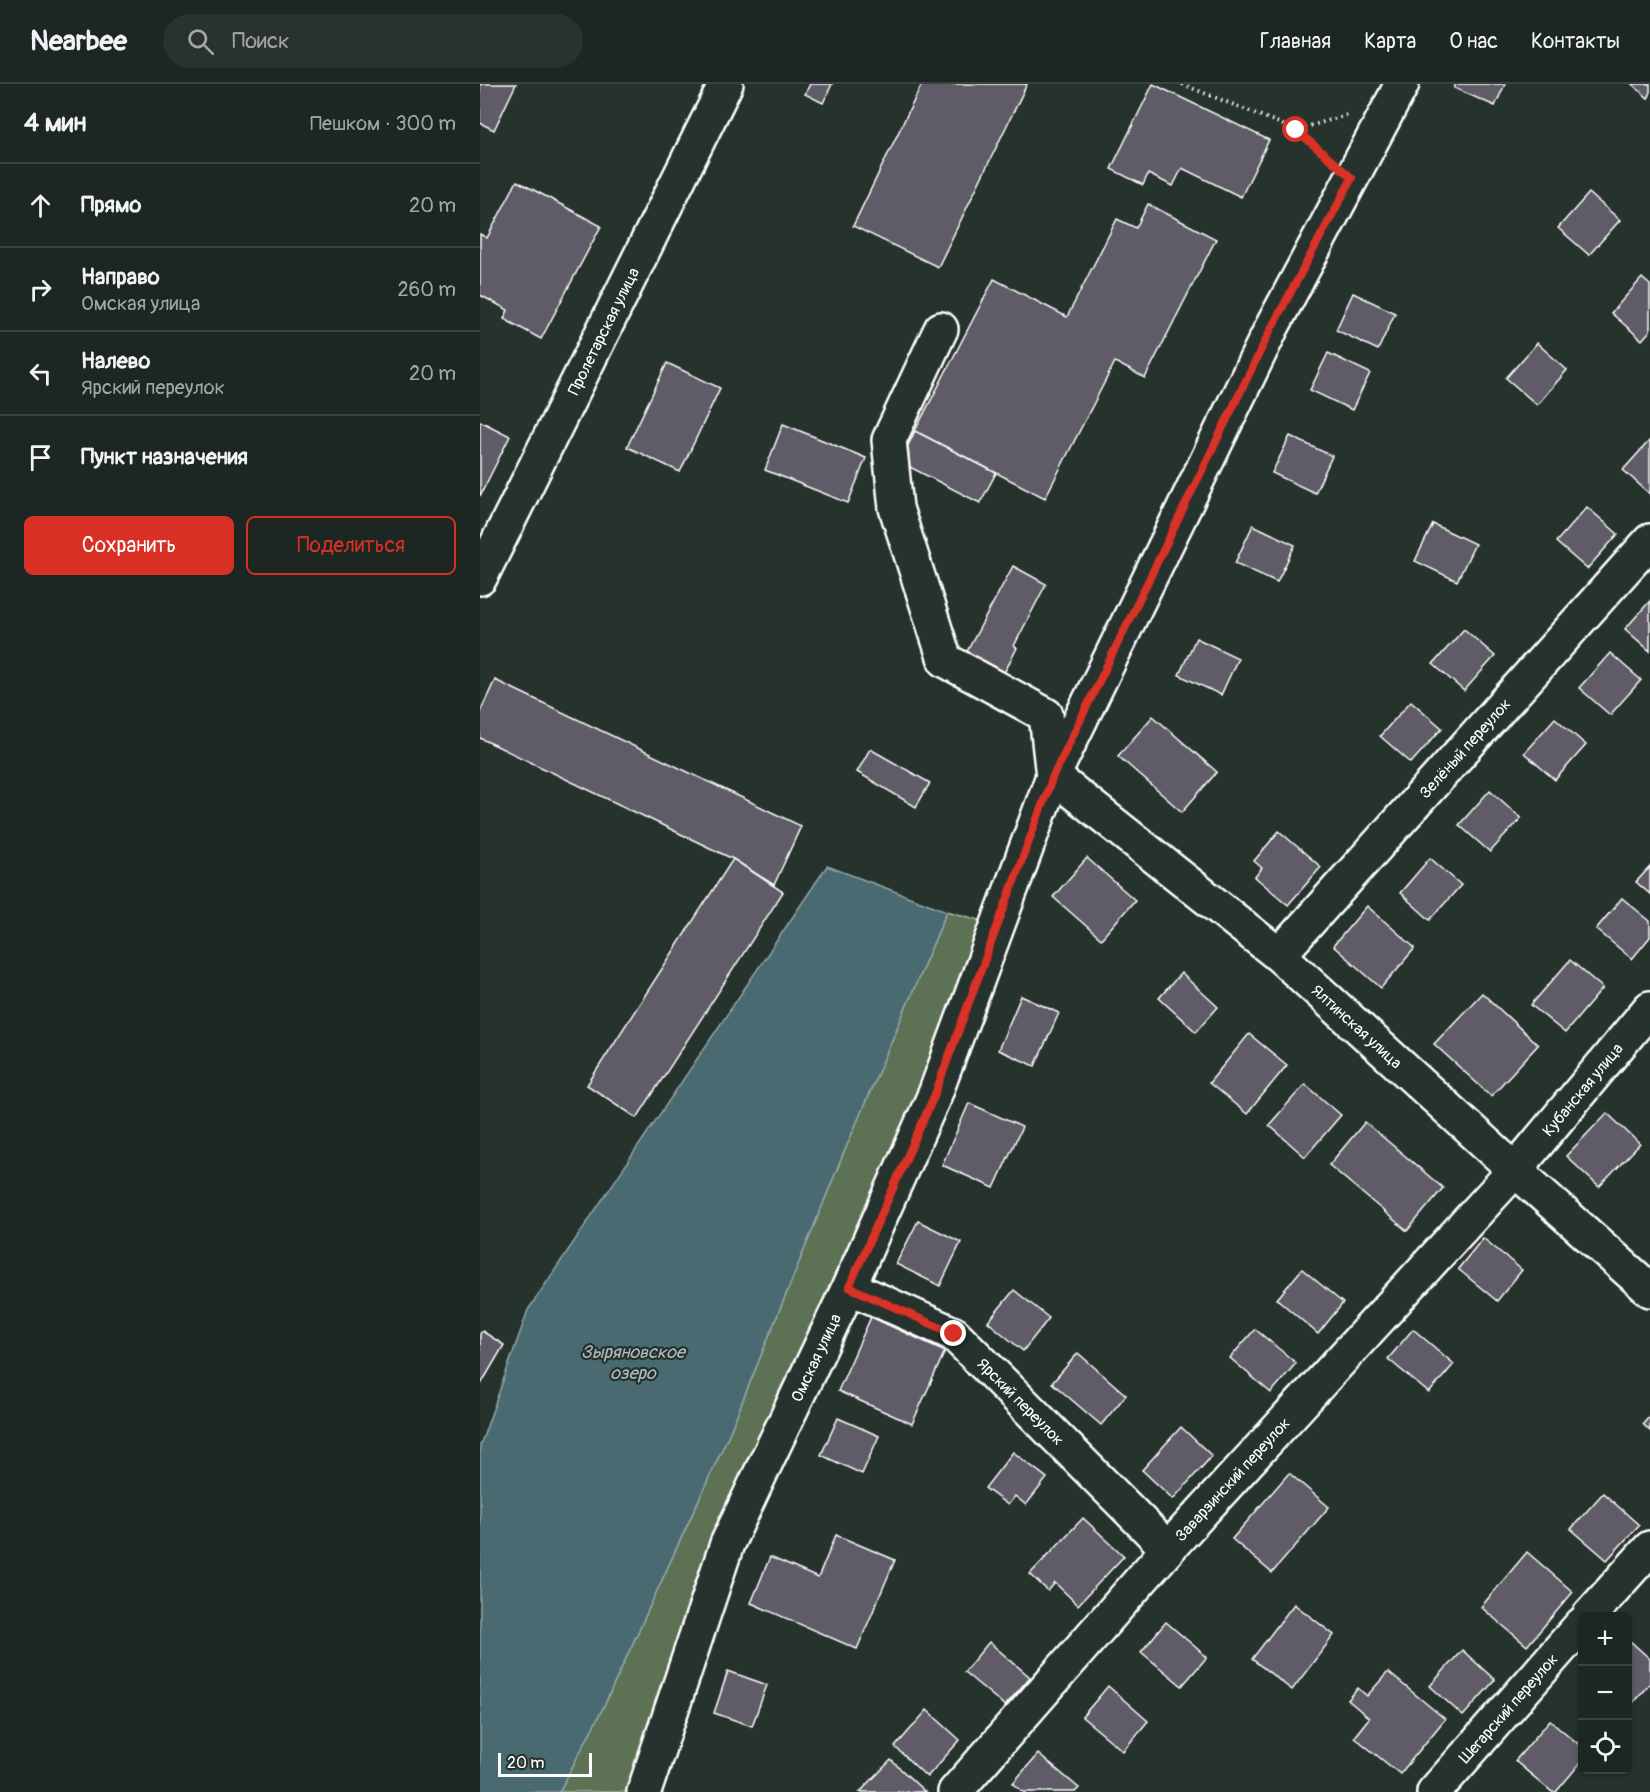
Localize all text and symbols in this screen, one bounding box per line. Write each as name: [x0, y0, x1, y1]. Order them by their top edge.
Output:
search box: [163, 14, 583, 68]
text: Nearbee: [30, 24, 127, 59]
icon: search: [184, 25, 217, 58]
text: Поиск: [232, 27, 289, 55]
text: Главная: [1260, 28, 1331, 55]
text: Карта: [1364, 28, 1416, 55]
text: О нас: [1449, 28, 1498, 55]
text: Контакты: [1531, 28, 1620, 55]
text: 4 мин: [24, 107, 86, 139]
text: Пешком · 300 m: [310, 111, 456, 136]
route start: [1282, 116, 1308, 142]
icon: ahead: [24, 189, 57, 222]
text: Прямо: [81, 191, 141, 219]
text: 20 m: [409, 193, 456, 218]
text: Направо: [81, 263, 160, 291]
street label: Пролетарская улица: [564, 264, 644, 398]
icon: right: [24, 273, 57, 306]
text: 260 m: [397, 277, 456, 302]
text: Омская улица: [81, 291, 200, 316]
text: Налево: [81, 347, 150, 375]
icon: left: [24, 357, 57, 390]
text: 20 m: [409, 361, 456, 386]
text: Ярский переулок: [81, 375, 225, 400]
icon: arrive: [24, 441, 57, 474]
text: Пункт назначения: [81, 443, 248, 471]
button: Сохранить: [24, 516, 234, 575]
button: Поделиться: [246, 516, 456, 575]
street label: Зелёный переулок: [1415, 694, 1515, 803]
street label: Ялтинская улица: [1307, 981, 1406, 1073]
street label: Кубанская улица: [1538, 1039, 1628, 1141]
street label: Омская улица: [787, 1310, 846, 1405]
route end: [940, 1320, 966, 1346]
water label: Зыряновское озеро: [581, 1341, 687, 1385]
street label: Ярский переулок: [973, 1354, 1068, 1450]
street label: Заварзинский переулок: [1171, 1414, 1295, 1546]
map controls: [1578, 1612, 1632, 1774]
button: +: [1578, 1612, 1632, 1666]
street label: Шегарский переулок: [1455, 1650, 1562, 1768]
button: −: [1578, 1666, 1632, 1720]
button: locate: [1578, 1720, 1632, 1774]
scale bar: [498, 1750, 592, 1778]
text: 20 m: [507, 1753, 545, 1773]

